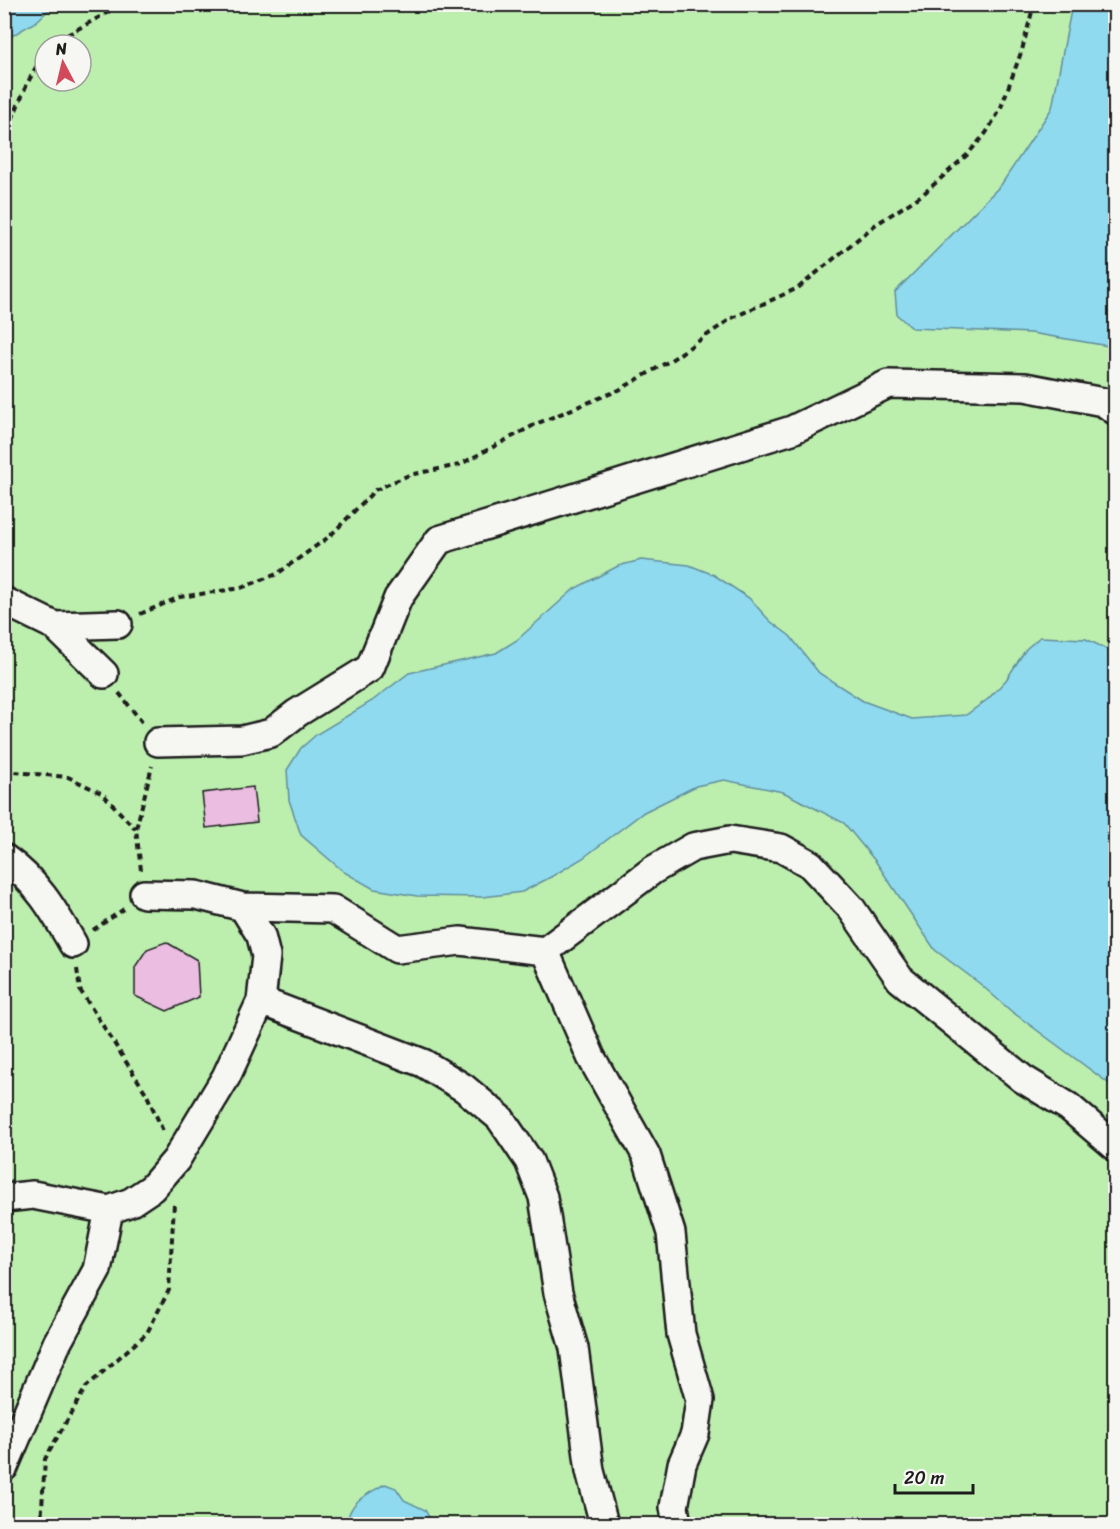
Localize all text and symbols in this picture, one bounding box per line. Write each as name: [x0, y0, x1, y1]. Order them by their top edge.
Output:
north arrow: [33, 33, 93, 93]
text: N: [53, 33, 69, 64]
scale bar: [895, 1457, 973, 1495]
text: 20 m: [904, 1462, 944, 1494]

